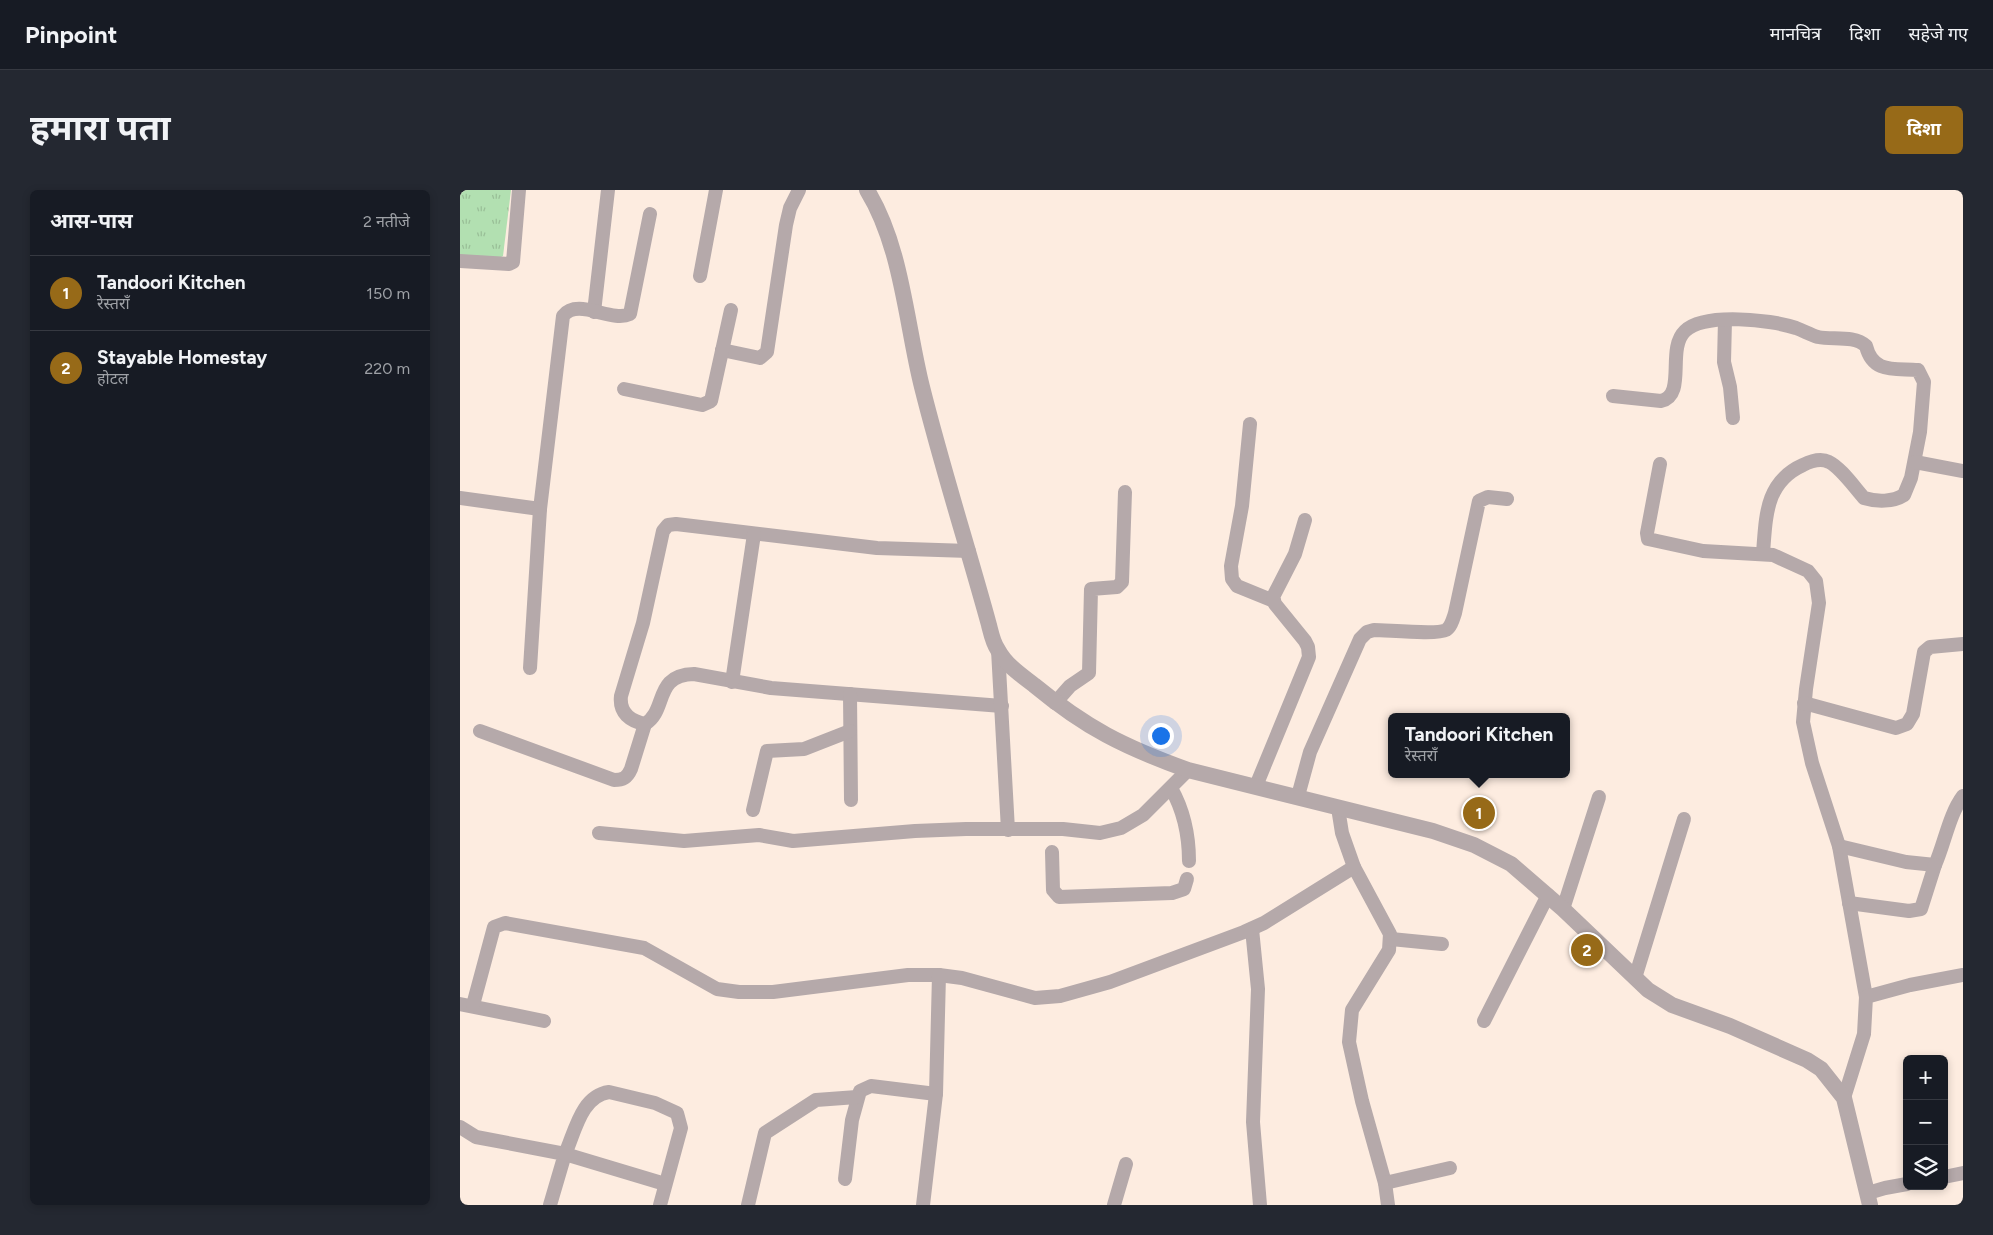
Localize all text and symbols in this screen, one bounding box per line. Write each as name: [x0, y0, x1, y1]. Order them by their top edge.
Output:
text: Pinpoint: [25, 20, 117, 49]
text: मानचित्र: [1770, 23, 1821, 45]
text: दिशा: [1849, 23, 1880, 45]
text: सहेजे गए: [1908, 23, 1968, 45]
button: दिशा: [1885, 106, 1963, 154]
text: हमारा पता: [30, 107, 171, 149]
text: आस-पास: [50, 208, 133, 233]
text: 2 नतीजे: [363, 212, 410, 231]
text: Tandoori Kitchen: [97, 271, 245, 294]
text: 1: [63, 284, 69, 303]
text: 150 m: [366, 284, 410, 303]
text: रेस्तराँ: [97, 294, 130, 313]
text: Stayable Homestay: [97, 346, 267, 369]
text: 2: [61, 359, 71, 378]
text: 220 m: [364, 359, 410, 378]
text: होटल: [97, 369, 129, 388]
popup: [1388, 713, 1570, 778]
your location: [1148, 723, 1174, 749]
text: Tandoori Kitchen: [1405, 723, 1553, 746]
text: रेस्तराँ: [1405, 746, 1437, 765]
pin: 1: [1463, 794, 1495, 832]
pin: 2: [1571, 931, 1603, 969]
map controls: [1903, 1055, 1948, 1190]
button: +: [1903, 1055, 1948, 1100]
button: −: [1903, 1100, 1948, 1145]
button: layers: [1903, 1145, 1948, 1190]

